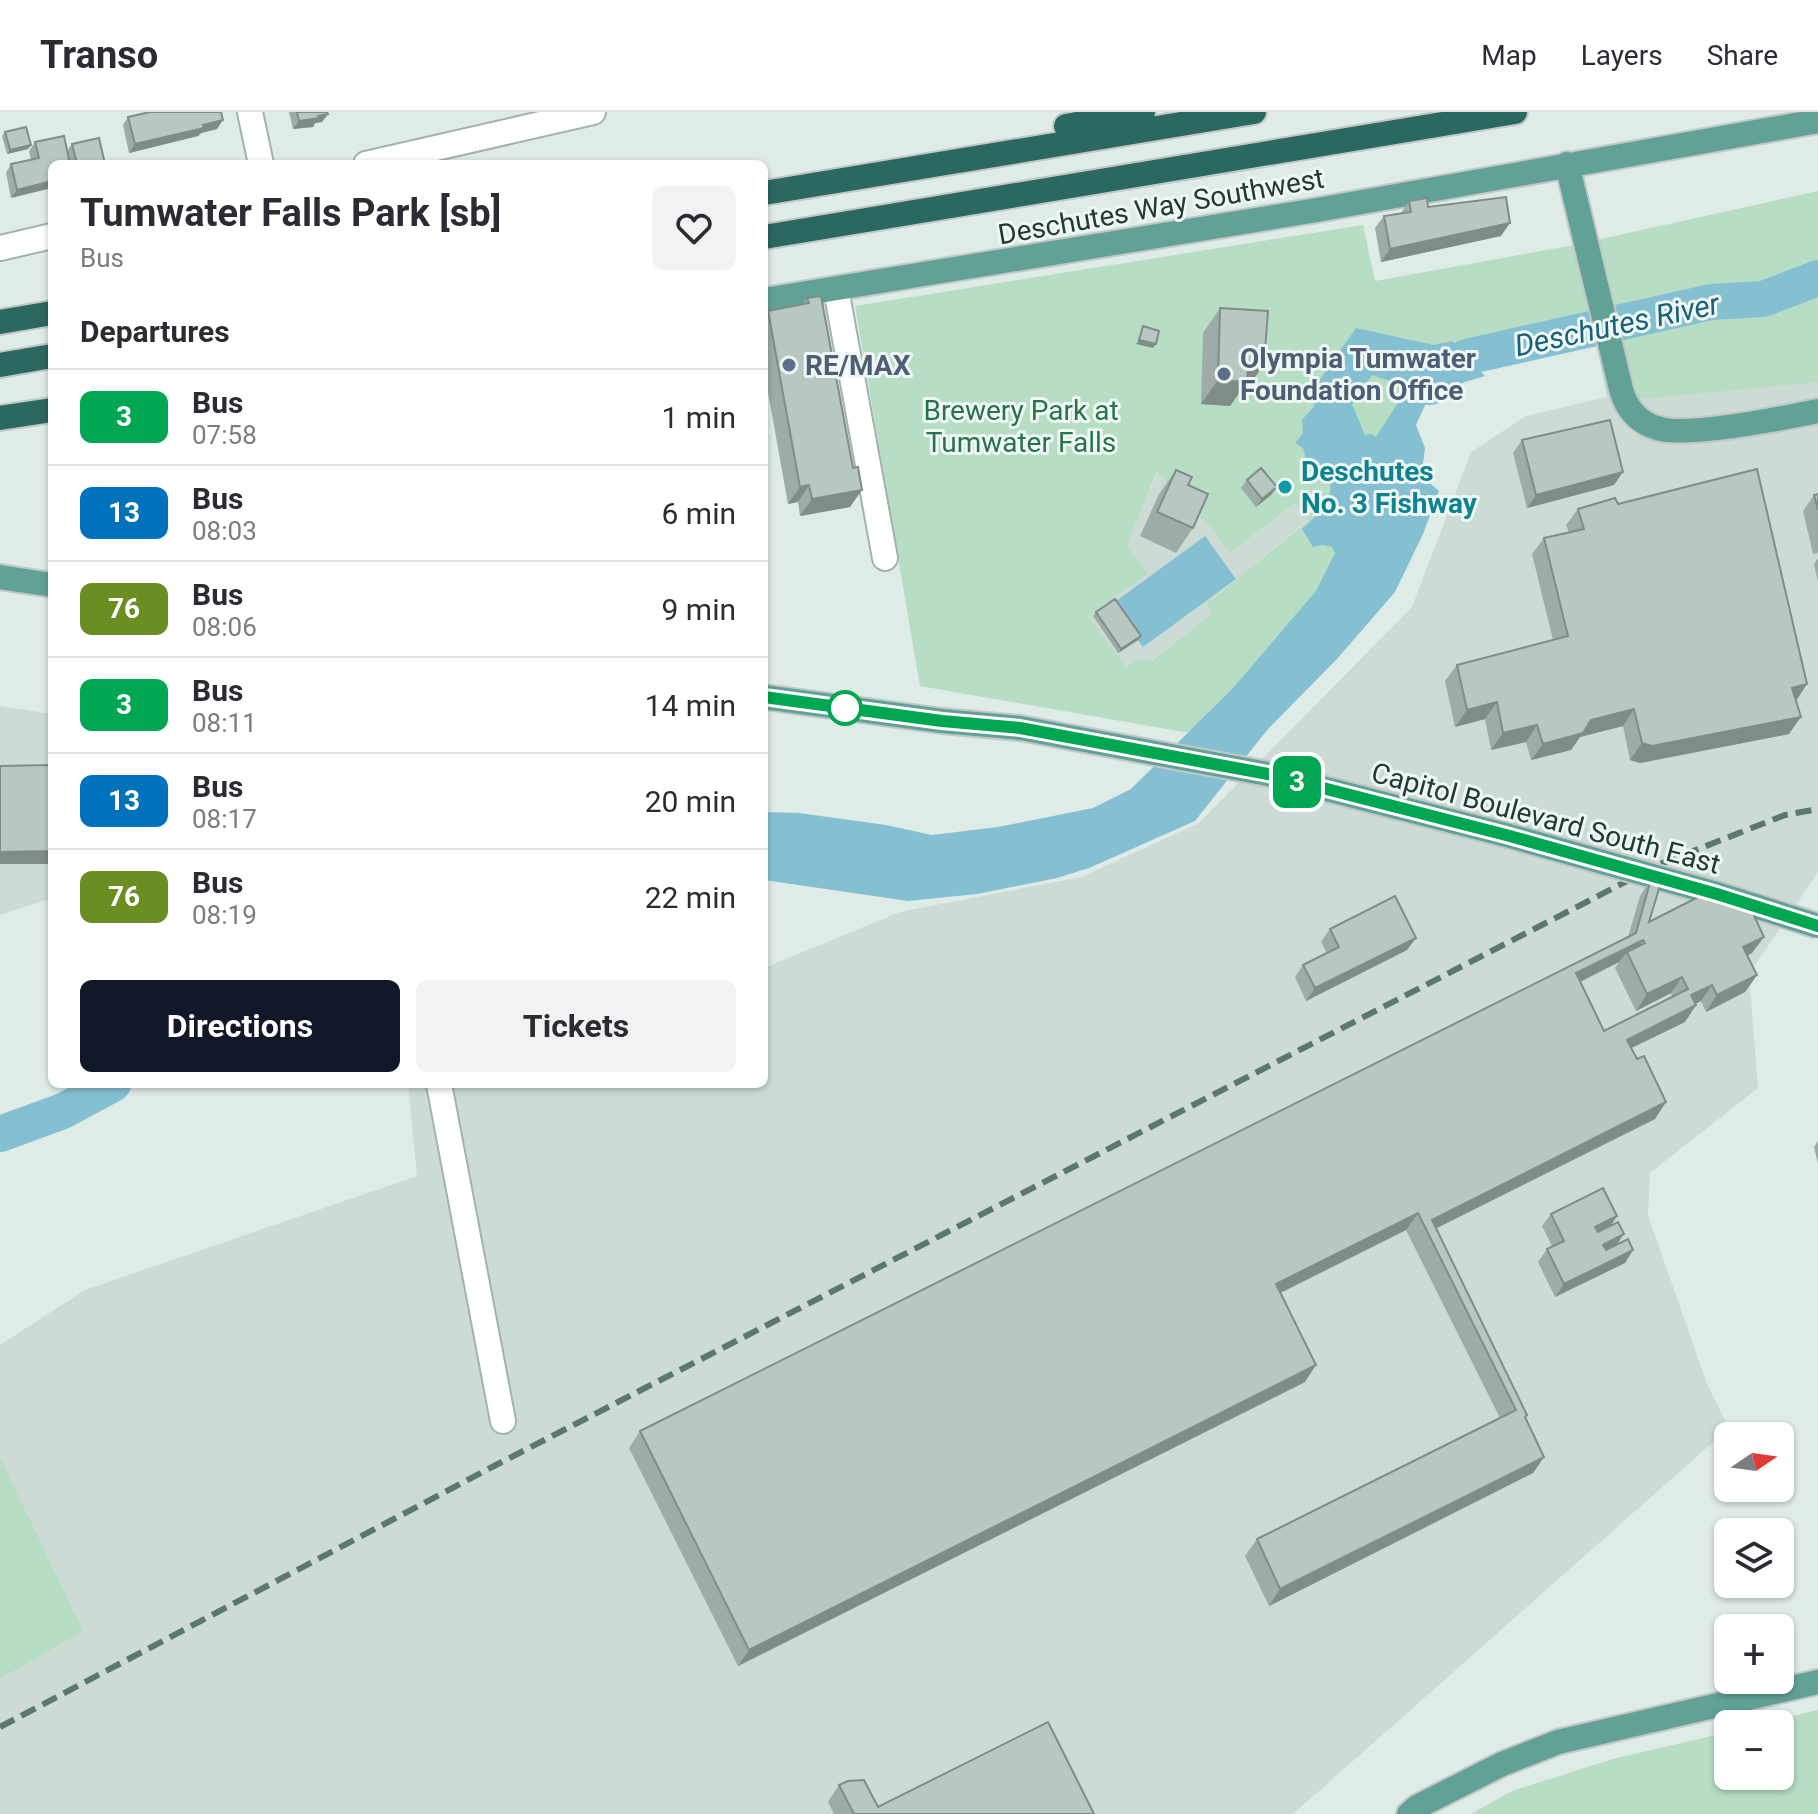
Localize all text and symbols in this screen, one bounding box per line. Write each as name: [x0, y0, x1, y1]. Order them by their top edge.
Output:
text: Transo: [40, 33, 158, 77]
text: Map: [1481, 39, 1537, 72]
text: Layers: [1581, 39, 1663, 72]
text: Share: [1707, 39, 1778, 72]
street label: Deschutes Way Southwest: [996, 162, 1327, 251]
button: heart: [652, 186, 736, 270]
text: Tumwater Falls Park [sb]: [80, 191, 501, 235]
text: Bus: [80, 243, 124, 273]
water label: Deschutes River: [1511, 285, 1724, 363]
text: Departures: [80, 314, 230, 349]
place label: Olympia Tumwater Foundation Office: [1240, 342, 1476, 407]
place label: RE/MAX: [805, 349, 911, 382]
marker: RE/MAX: [780, 356, 798, 374]
marker: Olympia Tumwater Foundation Office: [1215, 365, 1233, 383]
text: Bus: [192, 385, 243, 420]
park label: Brewery Park at Tumwater Falls: [923, 394, 1119, 459]
text: 3: [116, 400, 132, 433]
text: 1 min: [662, 400, 736, 435]
text: 07:58: [192, 420, 257, 450]
place label: Deschutes No. 3 Fishway: [1301, 455, 1478, 520]
marker: Deschutes No. 3 Fishway: [1276, 478, 1294, 496]
text: Bus: [192, 481, 243, 516]
text: 13: [108, 496, 140, 529]
text: 6 min: [662, 496, 736, 531]
text: 08:03: [192, 516, 257, 546]
text: Bus: [192, 577, 243, 612]
text: 76: [108, 592, 140, 625]
text: 9 min: [662, 592, 736, 627]
text: 08:06: [192, 612, 257, 642]
text: Bus: [192, 673, 243, 708]
text: 3: [116, 688, 132, 721]
text: 14 min: [645, 688, 736, 723]
unlabelled marker: [828, 691, 862, 725]
text: 08:11: [192, 708, 257, 738]
line badge: 3: [1271, 756, 1323, 808]
street label: Capitol Boulevard South East: [1368, 756, 1724, 881]
text: 3: [1289, 765, 1305, 798]
text: Bus: [192, 769, 243, 804]
text: 13: [108, 784, 140, 817]
text: 20 min: [645, 784, 736, 819]
text: 08:17: [192, 804, 257, 834]
text: Bus: [192, 865, 243, 900]
text: 76: [108, 880, 140, 913]
text: 22 min: [645, 880, 736, 915]
text: 08:19: [192, 900, 257, 930]
button: Directions: [80, 980, 400, 1072]
button: Tickets: [416, 980, 736, 1072]
north arrow: [1714, 1422, 1794, 1502]
map controls: [1714, 1422, 1794, 1790]
button: layers: [1714, 1518, 1794, 1598]
button: +: [1714, 1614, 1794, 1694]
button: −: [1714, 1710, 1794, 1790]

